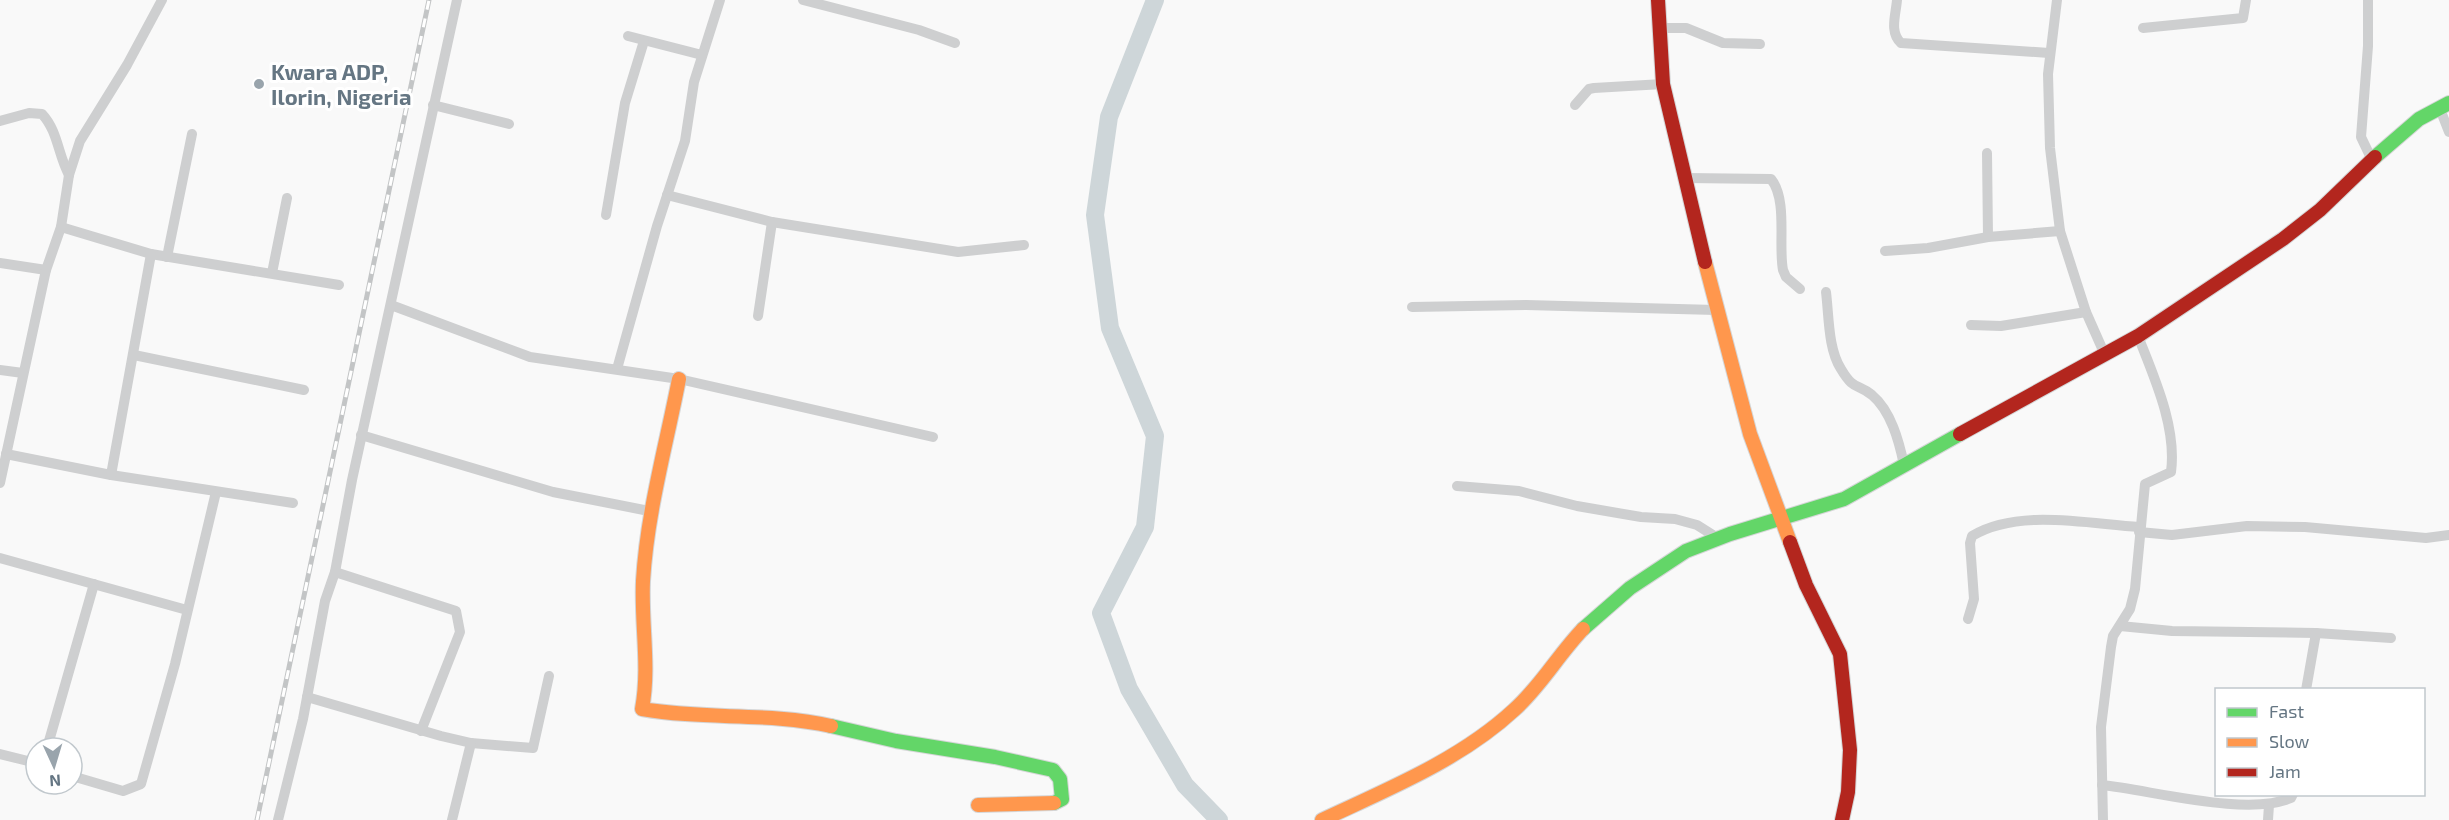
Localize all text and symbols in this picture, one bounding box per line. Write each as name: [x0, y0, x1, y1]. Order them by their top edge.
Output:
place label: Kwara ADP, Ilorin, Nigeria: [271, 58, 411, 109]
marker: Kwara ADP, Ilorin, Nigeria: [252, 77, 266, 91]
legend: [2215, 688, 2425, 796]
text: Fast: [2269, 700, 2304, 722]
text: Slow: [2269, 730, 2310, 752]
north arrow: [24, 736, 84, 796]
text: Jam: [2269, 760, 2301, 782]
text: N: [49, 772, 62, 791]

